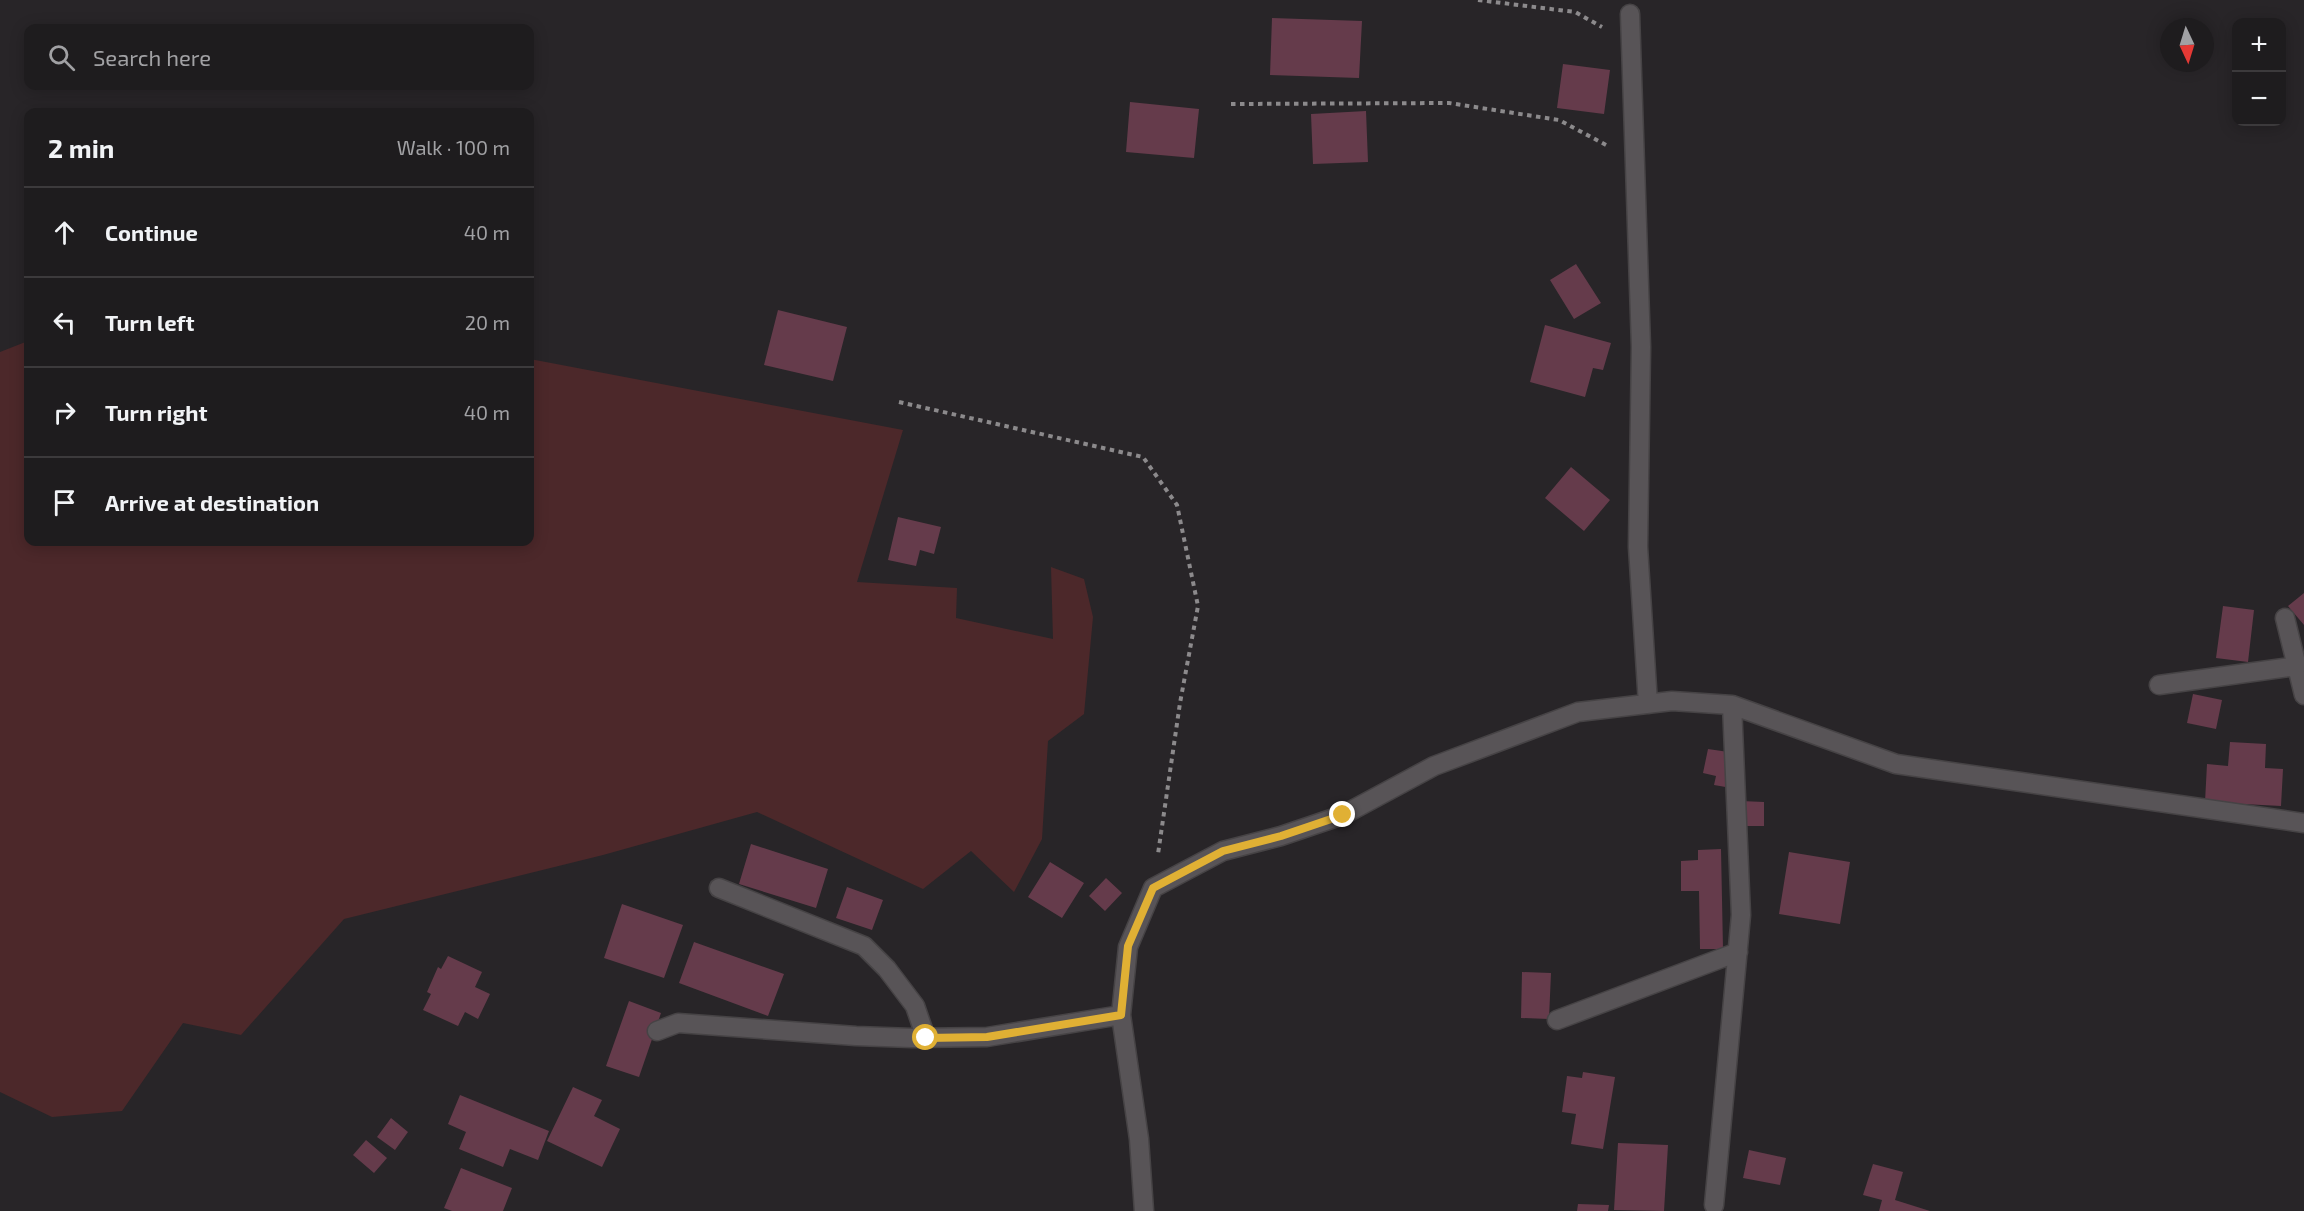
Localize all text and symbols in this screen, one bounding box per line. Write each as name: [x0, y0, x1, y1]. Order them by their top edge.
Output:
north arrow: [2160, 18, 2214, 72]
map controls: [2232, 18, 2286, 126]
button: +: [2232, 18, 2286, 72]
search box: [24, 24, 534, 90]
icon: search: [45, 41, 78, 74]
text: Search here: [93, 44, 211, 70]
button: −: [2232, 72, 2286, 126]
text: 2 min: [48, 132, 114, 163]
text: Walk · 100 m: [397, 135, 510, 159]
icon: ahead: [48, 216, 81, 249]
text: Continue: [105, 219, 198, 245]
text: 40 m: [464, 220, 510, 244]
icon: left: [48, 306, 81, 339]
text: Turn left: [105, 309, 194, 335]
text: 20 m: [465, 310, 510, 334]
icon: right: [48, 396, 81, 429]
text: Turn right: [105, 399, 207, 425]
text: 40 m: [464, 400, 510, 424]
icon: arrive: [48, 486, 81, 519]
text: Arrive at destination: [105, 489, 319, 515]
route end: [1329, 801, 1355, 827]
route start: [912, 1024, 938, 1050]

